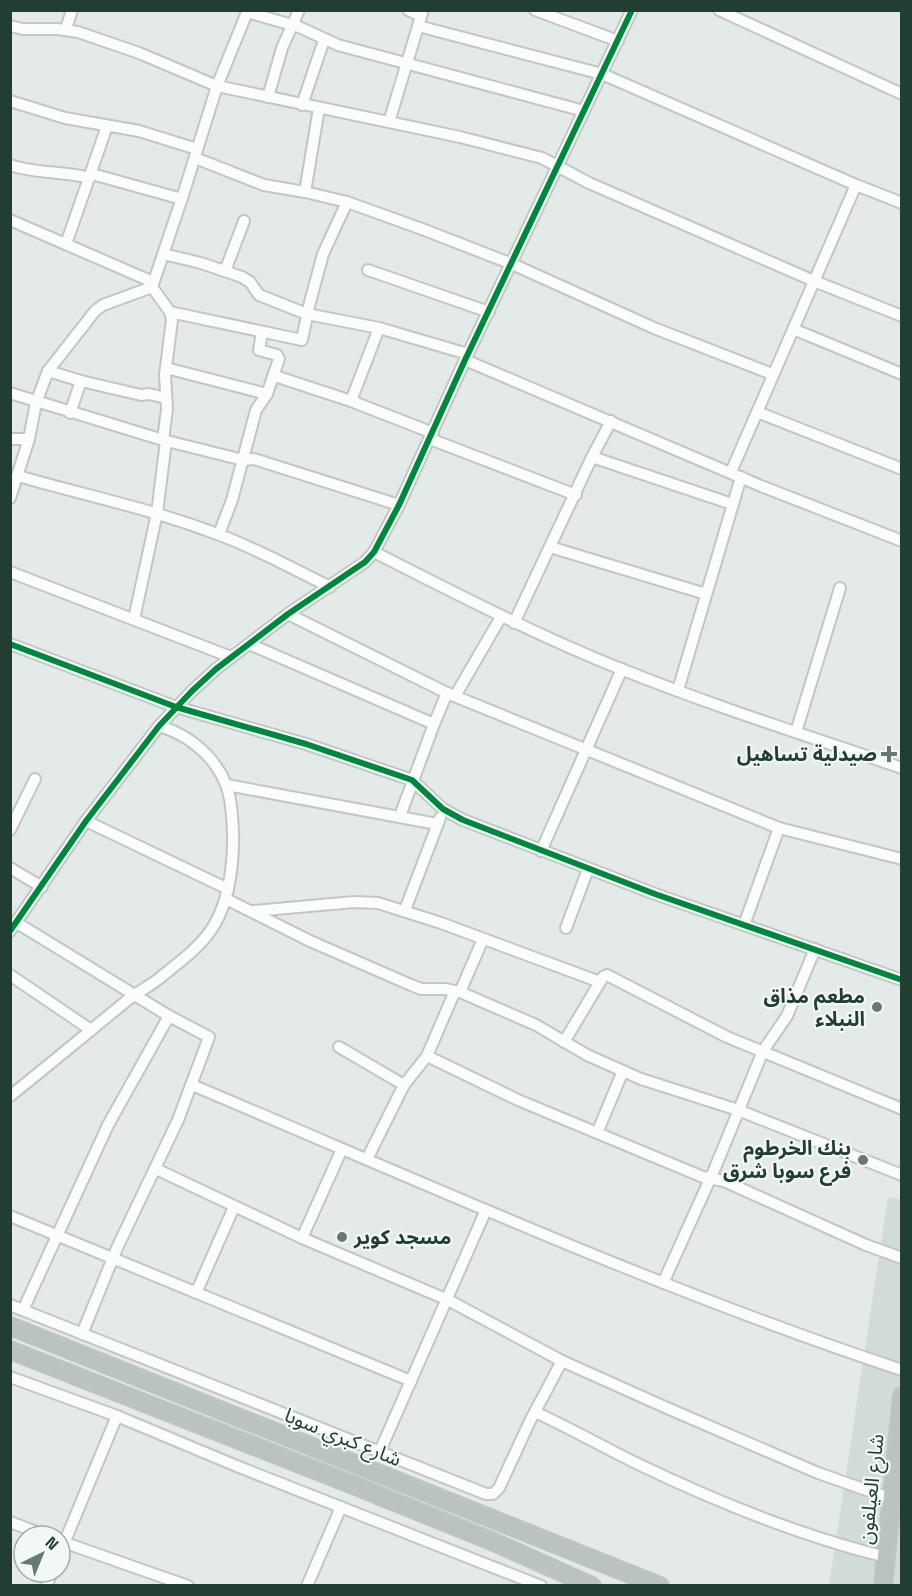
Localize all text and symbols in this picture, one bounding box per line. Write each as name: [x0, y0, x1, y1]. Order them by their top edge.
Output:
place label: صيدلية تساهيل: [737, 741, 877, 767]
marker: صيدلية تساهيل: [882, 747, 896, 761]
place label: مطعم مذاق النبلاء: [764, 983, 865, 1032]
marker: مطعم مذاق النبلاء: [870, 1000, 884, 1014]
place label: بنك الخرطوم فرع سوبا شرق: [723, 1135, 851, 1186]
marker: بنك الخرطوم فرع سوبا شرق: [856, 1153, 870, 1167]
place label: مسجد كوير: [353, 1224, 451, 1250]
marker: مسجد كوير: [335, 1230, 349, 1244]
street label: شارع كبري سوبا: [280, 1402, 405, 1475]
street label: شارع العيلفون: [852, 1432, 892, 1546]
north arrow: [12, 1524, 72, 1584]
text: N: [41, 1532, 63, 1555]

